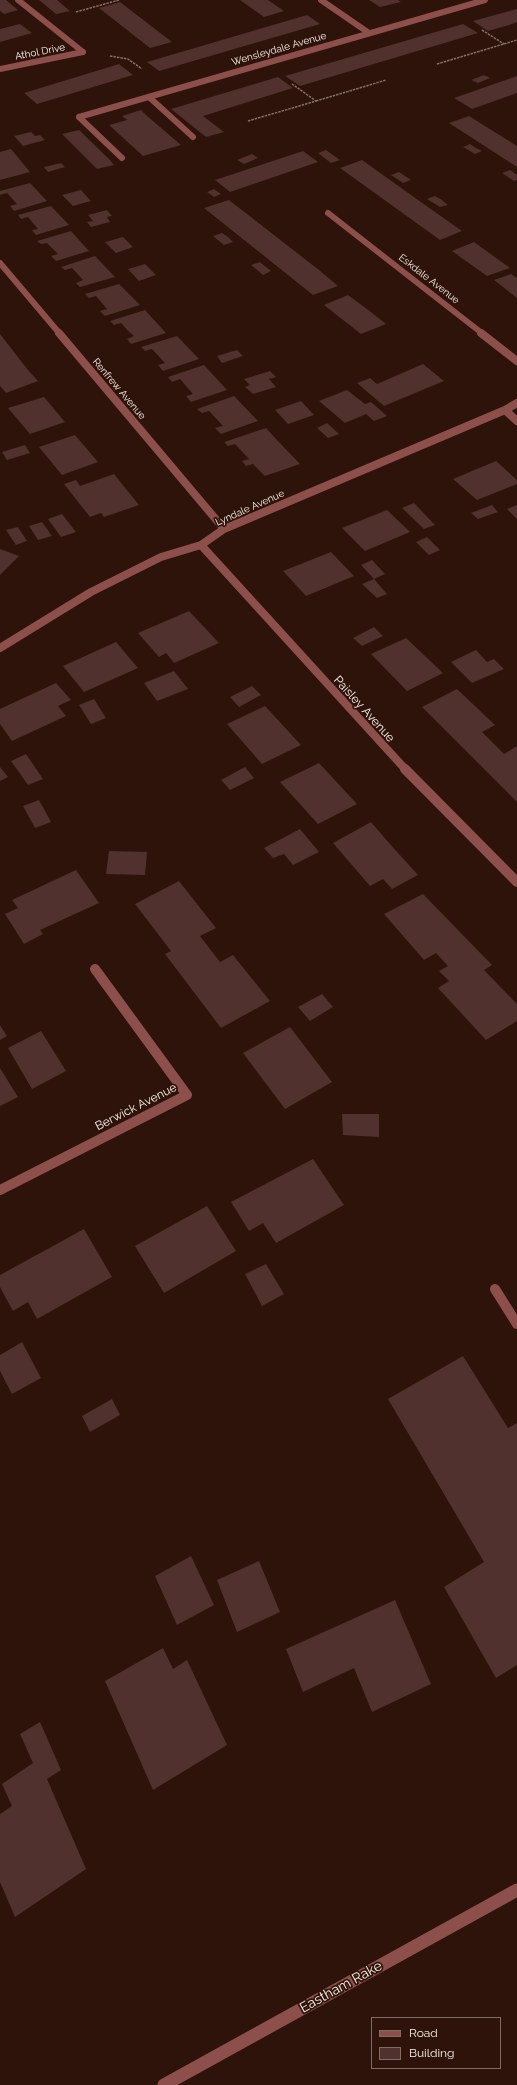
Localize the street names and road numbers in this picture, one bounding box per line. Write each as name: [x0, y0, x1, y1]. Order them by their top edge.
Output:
street label: Wensleydale Avenue: [230, 30, 328, 68]
street label: Athol Drive: [14, 41, 66, 63]
street label: Eskdale Avenue: [396, 252, 462, 306]
street label: Renfrew Avenue: [90, 356, 148, 422]
street label: Lyndale Avenue: [214, 487, 286, 529]
street label: Paisley Avenue: [330, 673, 398, 745]
street label: Berwick Avenue: [93, 1080, 179, 1134]
street label: Eastham Rake: [297, 1957, 385, 2017]

